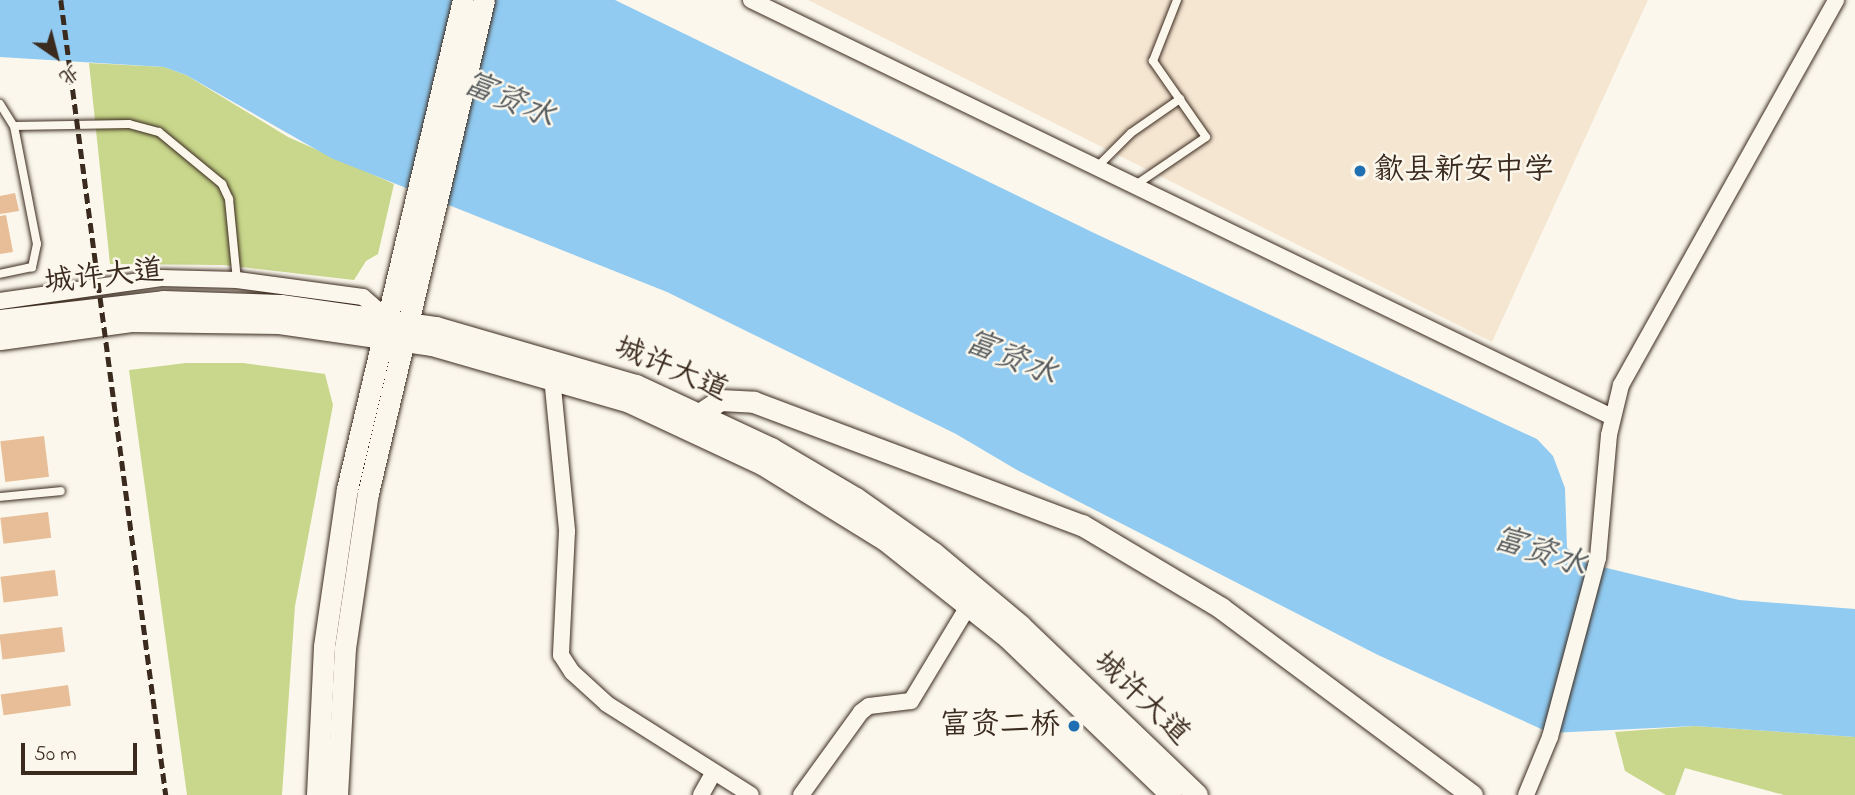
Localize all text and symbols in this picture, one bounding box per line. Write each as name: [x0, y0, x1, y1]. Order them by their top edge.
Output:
north arrow: [21, 21, 91, 91]
text: 北: [53, 57, 84, 90]
water label: 富资水: [456, 66, 560, 138]
place label: 歙县新安中学: [1374, 153, 1554, 189]
marker: 歙县新安中学: [1352, 163, 1368, 179]
street label: 城许大道: [42, 254, 166, 302]
water label: 富资水: [958, 324, 1062, 396]
street label: 城许大道: [609, 330, 733, 410]
water label: 富资水: [1487, 521, 1591, 587]
street label: 城许大道: [1085, 644, 1197, 754]
place label: 富资二桥: [940, 708, 1060, 744]
marker: 富资二桥: [1066, 718, 1082, 734]
scale bar: [24, 728, 140, 772]
text: 50 m: [34, 740, 77, 770]

